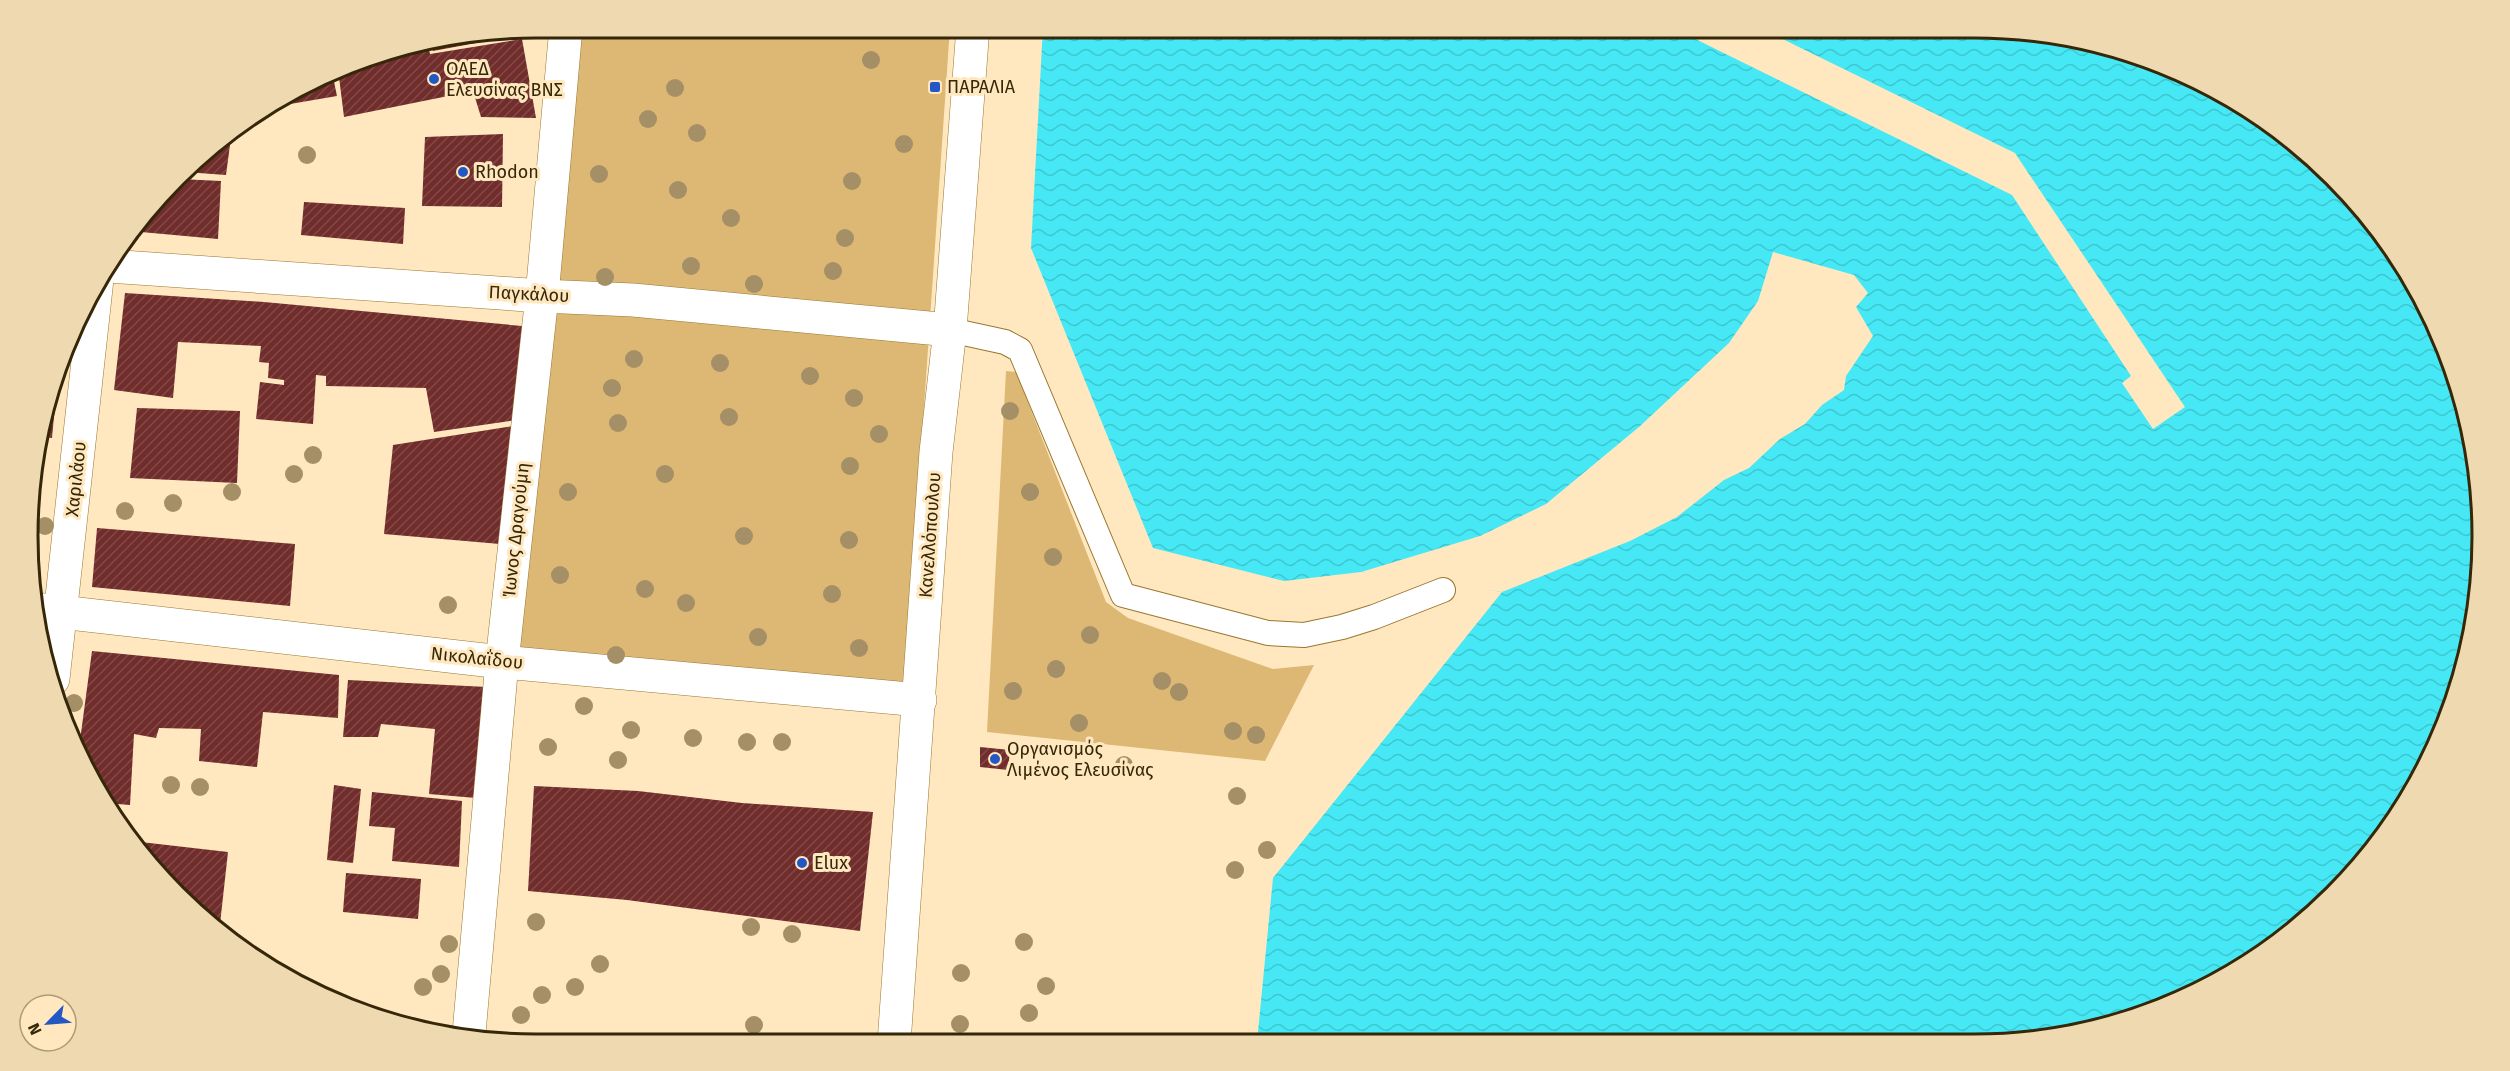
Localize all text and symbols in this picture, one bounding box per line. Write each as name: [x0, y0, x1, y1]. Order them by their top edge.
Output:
place label: ΟΑΕΔ Ελευσίνας ΒΝΣ: [446, 58, 563, 101]
marker: ΟΑΕΔ Ελευσίνας ΒΝΣ: [427, 72, 441, 86]
place label: ΠΑΡΑΛΙΑ: [947, 76, 1016, 98]
marker: ΠΑΡΑΛΙΑ: [928, 80, 942, 94]
place label: Rhodon: [475, 161, 539, 183]
marker: Rhodon: [456, 165, 470, 179]
street label: Παγκάλου: [488, 281, 570, 307]
street label: Χαριλάου: [61, 440, 91, 518]
street label: Ίωνος Δραγούμη: [498, 461, 534, 599]
street label: Κανελλόπουλου: [915, 471, 945, 599]
street label: Νικολαΐδου: [430, 641, 524, 674]
place label: Οργανισμός Λιμένος Ελευσίνας: [1007, 738, 1154, 781]
marker: Οργανισμός Λιμένος Ελευσίνας: [988, 752, 1002, 766]
place label: Elux: [814, 852, 848, 874]
marker: Elux: [795, 856, 809, 870]
north arrow: [18, 993, 78, 1053]
text: N: [24, 1020, 46, 1038]

